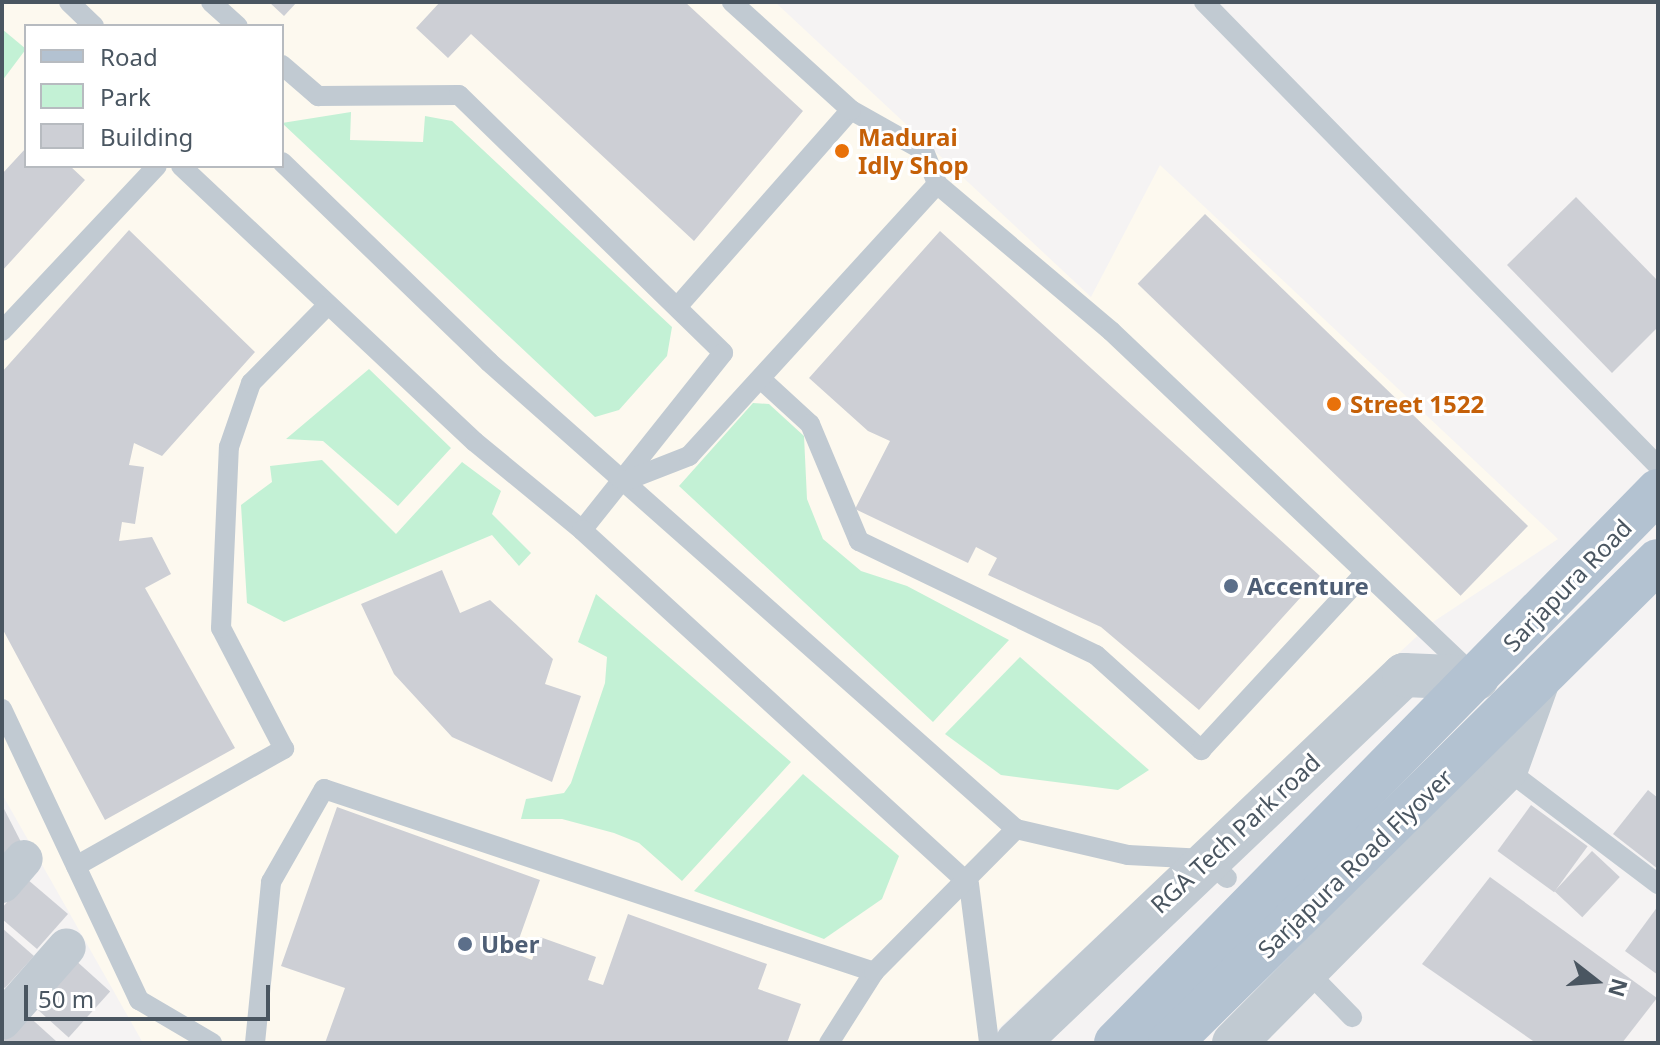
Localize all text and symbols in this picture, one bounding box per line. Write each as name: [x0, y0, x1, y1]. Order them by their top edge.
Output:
legend: [24, 24, 284, 168]
text: Road: [100, 40, 158, 73]
text: Park: [100, 80, 151, 113]
text: Building: [100, 120, 193, 153]
place label: Madurai Idly Shop: [858, 123, 969, 179]
marker: Madurai Idly Shop: [833, 142, 851, 160]
place label: Street 1522: [1350, 390, 1484, 418]
marker: Street 1522: [1325, 395, 1343, 413]
street label: Sarjapura Road: [1497, 513, 1637, 657]
place label: Accenture: [1247, 572, 1369, 600]
marker: Accenture: [1222, 577, 1240, 595]
street label: RGA Tech Park road: [1144, 747, 1326, 919]
street label: Sarjapura Road Flyover: [1252, 763, 1458, 963]
place label: Uber: [481, 930, 539, 958]
marker: Uber: [456, 935, 474, 953]
north arrow: [1556, 941, 1636, 1021]
scale bar: [28, 969, 274, 1019]
text: N: [1602, 975, 1636, 1001]
text: 50 m: [38, 982, 94, 1015]

